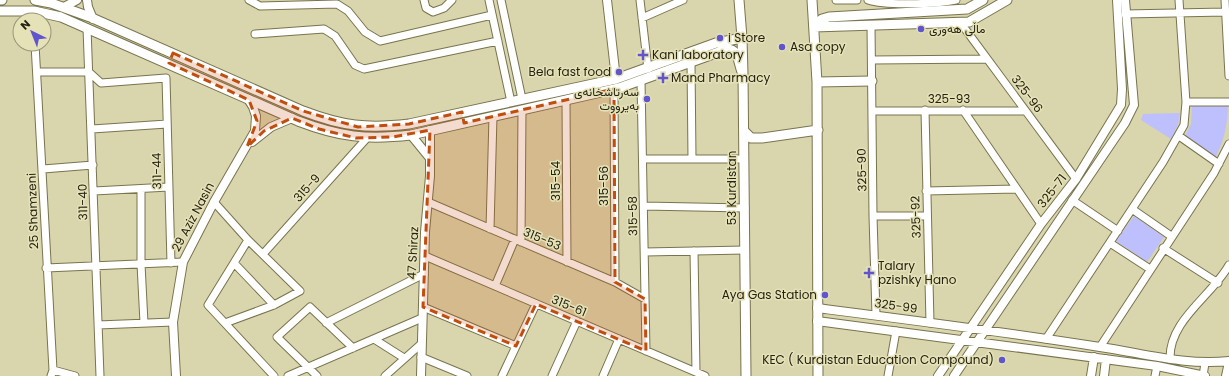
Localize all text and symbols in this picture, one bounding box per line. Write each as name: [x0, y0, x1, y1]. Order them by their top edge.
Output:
north arrow: [12, 12, 52, 52]
text: N: [17, 16, 34, 33]
place label: ماڵی هەوری: [929, 20, 985, 37]
marker: ماڵی هەوری: [916, 24, 926, 34]
place label: i Store: [728, 29, 765, 46]
marker: i Store: [715, 33, 725, 43]
place label: Asa copy: [790, 38, 846, 55]
marker: Asa copy: [777, 42, 787, 52]
place label: Kani laboratory: [652, 46, 744, 63]
marker: Kani laboratory: [637, 49, 649, 61]
place label: Bela fast food: [529, 63, 611, 80]
marker: Bela fast food: [614, 67, 624, 77]
place label: Mand Pharmacy: [671, 69, 770, 86]
street label: 325-96: [1008, 71, 1047, 116]
marker: Mand Pharmacy: [658, 73, 668, 83]
place label: سەرتاشخانەی بەیرووت: [574, 83, 639, 114]
street label: 325-93: [928, 90, 970, 107]
marker: سەرتاشخانەی بەیرووت: [642, 94, 652, 104]
street label: 325-90: [853, 148, 870, 192]
street label: 53 Kurdistan: [723, 151, 740, 225]
street label: 311-44: [148, 152, 165, 189]
street label: 315-54: [547, 160, 564, 201]
street label: 315-56: [595, 166, 612, 206]
street label: 315-9: [289, 170, 324, 205]
street label: 325-71: [1033, 170, 1070, 211]
street label: 25 Shamzeni: [23, 173, 42, 249]
street label: 29 Aziz Nasin: [167, 179, 218, 254]
street label: 311-40: [74, 184, 91, 220]
street label: 325-92: [906, 195, 925, 239]
street label: 315-58: [624, 196, 641, 236]
street label: 315-53: [521, 223, 564, 254]
street label: 47 Shiraz: [403, 226, 422, 280]
place label: Talary pzishky Hano: [878, 257, 957, 288]
marker: Talary pzishky Hano: [863, 267, 875, 279]
place label: Aya Gas Station: [722, 286, 817, 303]
marker: Aya Gas Station: [820, 290, 830, 300]
street label: 315-61: [549, 291, 589, 321]
street label: 325-99: [873, 294, 919, 317]
place label: KEC ( Kurdistan Education Compound): [762, 351, 994, 368]
marker: KEC ( Kurdistan Education Compound): [997, 355, 1007, 365]

